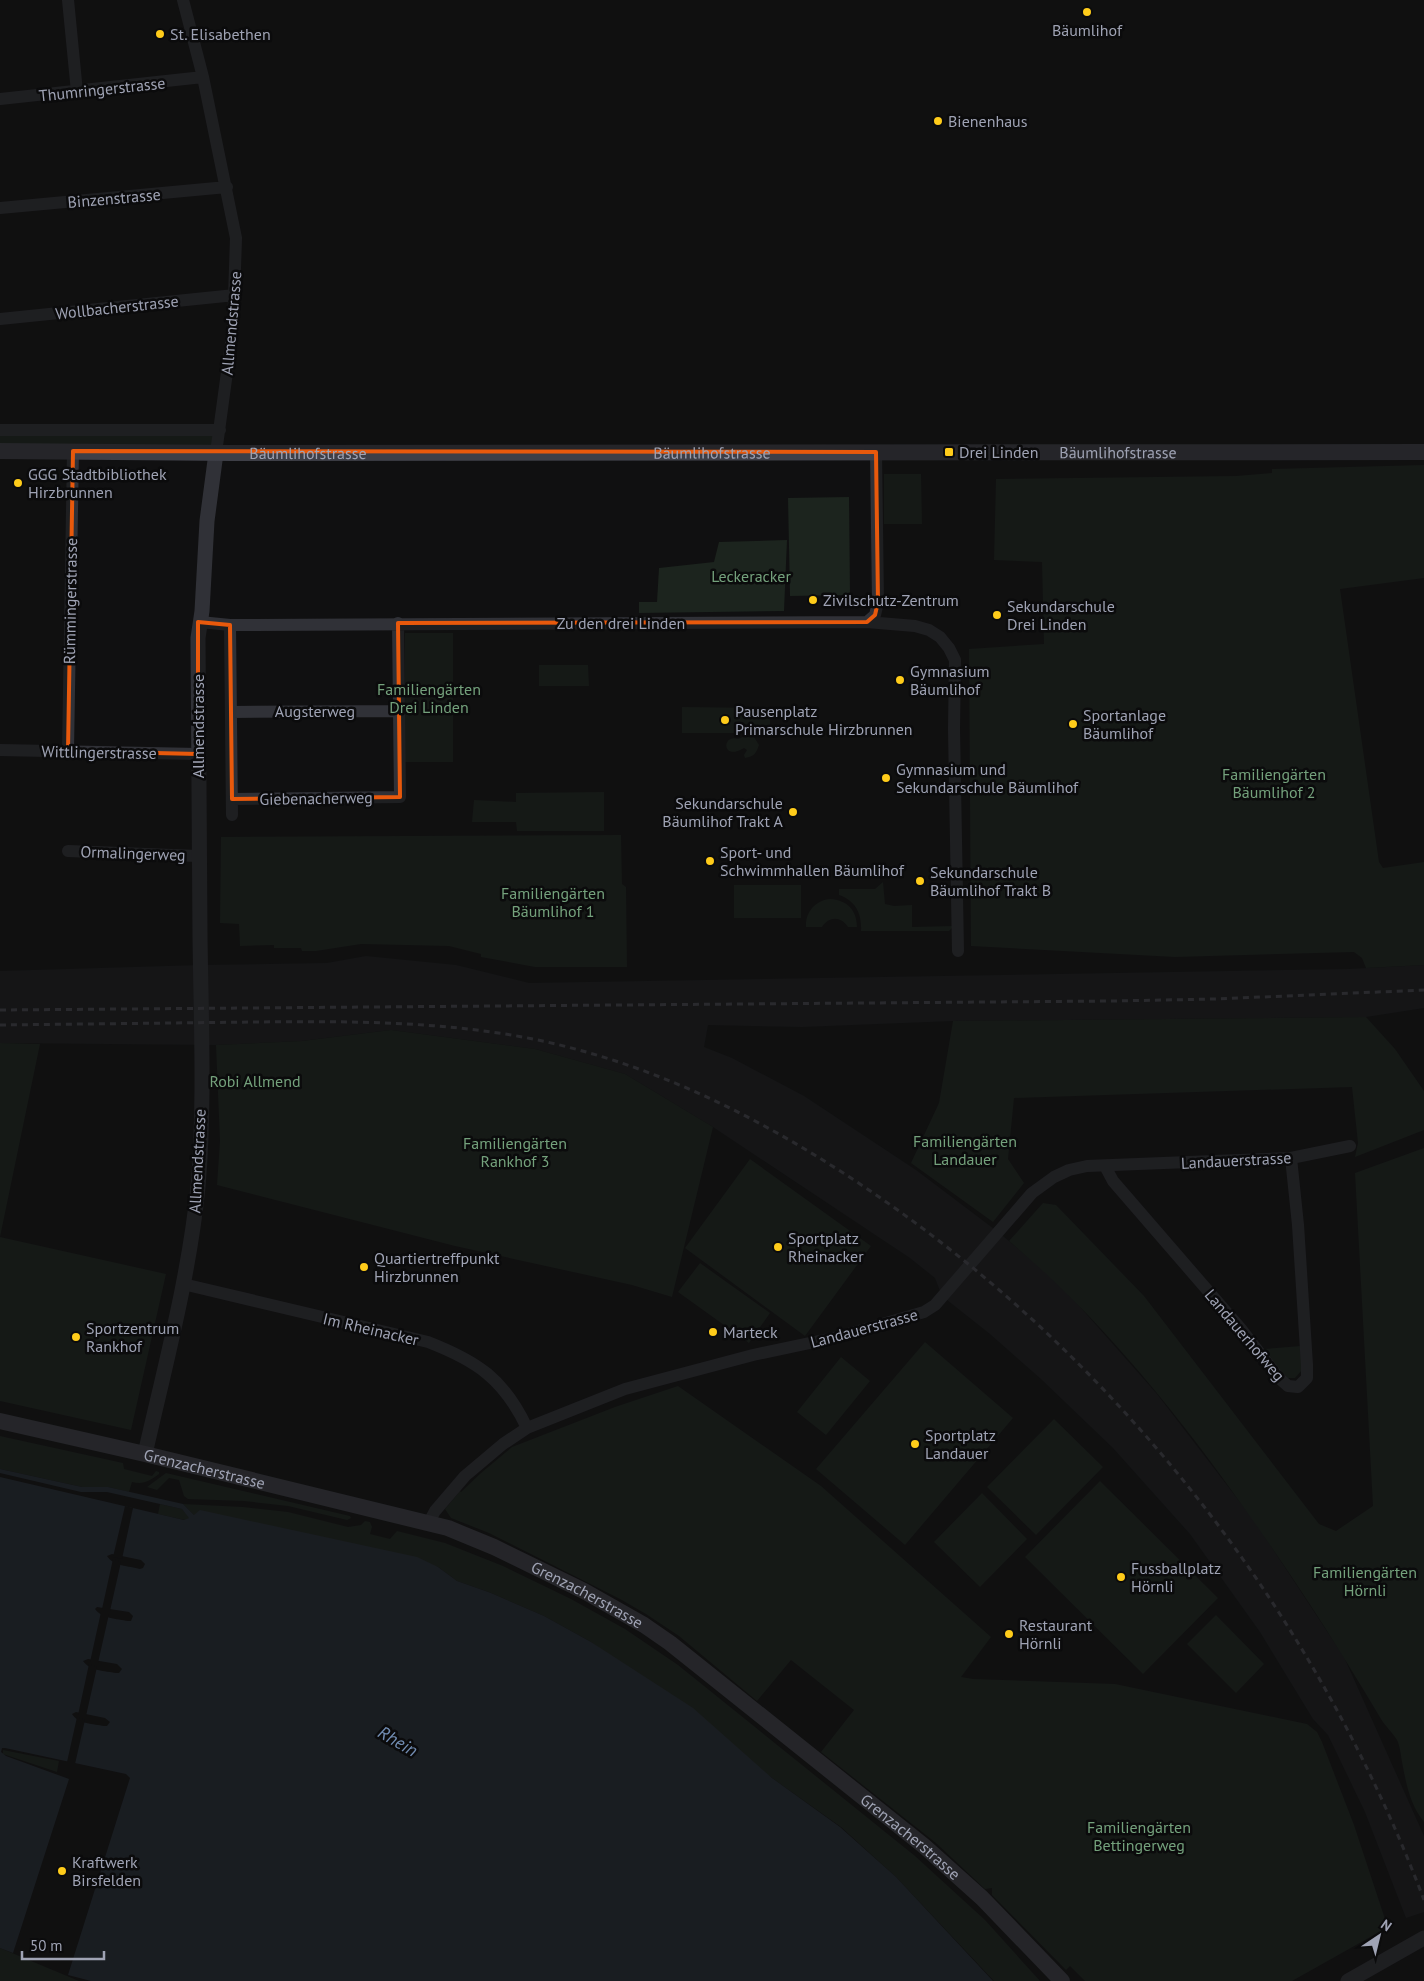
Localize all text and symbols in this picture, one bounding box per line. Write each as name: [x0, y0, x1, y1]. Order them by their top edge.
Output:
marker: Bäumlihof: [1081, 6, 1093, 18]
place label: Bäumlihof: [1052, 20, 1123, 40]
place label: St. Elisabethen: [170, 24, 271, 44]
marker: St. Elisabethen: [154, 28, 166, 40]
street label: Thumringerstrasse: [38, 72, 166, 106]
place label: Bienenhaus: [948, 111, 1028, 131]
marker: Bienenhaus: [932, 115, 944, 127]
street label: Binzenstrasse: [67, 184, 161, 212]
street label: Allmendstrasse: [216, 270, 246, 376]
street label: Wollbacherstrasse: [54, 291, 180, 323]
place label: Drei Linden: [959, 442, 1038, 462]
street label: Bäumlihofstrasse: [1059, 442, 1177, 462]
street label: Bäumlihofstrasse: [249, 443, 367, 463]
street label: Bäumlihofstrasse: [653, 443, 771, 463]
marker: Drei Linden: [943, 446, 955, 458]
place label: GGG Stadtbibliothek Hirzbrunnen: [28, 464, 167, 502]
marker: GGG Stadtbibliothek Hirzbrunnen: [12, 477, 24, 489]
street label: Rümmingerstrasse: [59, 538, 81, 664]
park label: Leckeracker: [711, 566, 791, 586]
place label: Zivilschutz-Zentrum: [823, 590, 959, 610]
marker: Zivilschutz-Zentrum: [807, 594, 819, 606]
place label: Sekundarschule Drei Linden: [1007, 596, 1115, 634]
marker: Sekundarschule Drei Linden: [991, 609, 1003, 621]
street label: Zu den drei Linden: [557, 613, 685, 633]
place label: Gymnasium Bäumlihof: [910, 661, 990, 699]
street label: Allmendstrasse: [188, 674, 208, 778]
marker: Gymnasium Bäumlihof: [894, 674, 906, 686]
park label: Familiengärten Drei Linden: [377, 679, 481, 717]
street label: Augsterweg: [275, 701, 355, 721]
place label: Pausenplatz Primarschule Hirzbrunnen: [735, 701, 913, 739]
place label: Sportanlage Bäumlihof: [1083, 705, 1166, 743]
marker: Pausenplatz Primarschule Hirzbrunnen: [719, 714, 731, 726]
marker: Sportanlage Bäumlihof: [1067, 718, 1079, 730]
street label: Wittlingerstrasse: [41, 741, 157, 763]
place label: Gymnasium und Sekundarschule Bäumlihof: [896, 759, 1079, 797]
park label: Familiengärten Bäumlihof 2: [1222, 764, 1326, 802]
marker: Gymnasium und Sekundarschule Bäumlihof: [880, 772, 892, 784]
street label: Giebenacherweg: [259, 787, 373, 809]
place label: Sekundarschule Bäumlihof Trakt A: [662, 793, 784, 831]
marker: Sekundarschule Bäumlihof Trakt A: [787, 806, 799, 818]
street label: Ormalingerweg: [80, 841, 186, 865]
place label: Sport- und Schwimmhallen Bäumlihof: [720, 842, 905, 880]
marker: Sport- und Schwimmhallen Bäumlihof: [704, 855, 716, 867]
place label: Sekundarschule Bäumlihof Trakt B: [930, 862, 1051, 900]
marker: Sekundarschule Bäumlihof Trakt B: [914, 875, 926, 887]
park label: Familiengärten Bäumlihof 1: [501, 883, 605, 921]
park label: Robi Allmend: [209, 1071, 301, 1091]
street label: Allmendstrasse: [184, 1108, 210, 1214]
park label: Familiengärten Landauer: [913, 1131, 1017, 1169]
park label: Familiengärten Rankhof 3: [463, 1133, 567, 1171]
street label: Landauerstrasse: [1180, 1147, 1292, 1173]
place label: Sportplatz Rheinacker: [788, 1228, 864, 1266]
marker: Sportplatz Rheinacker: [772, 1241, 784, 1253]
place label: Quartiertreffpunkt Hirzbrunnen: [374, 1248, 500, 1286]
marker: Quartiertreffpunkt Hirzbrunnen: [358, 1261, 370, 1273]
street label: Landauerhofweg: [1201, 1285, 1289, 1385]
street label: Landauerstrasse: [808, 1304, 920, 1352]
street label: Im Rheinacker: [321, 1308, 421, 1350]
place label: Sportzentrum Rankhof: [86, 1318, 179, 1356]
place label: Marteck: [723, 1322, 778, 1342]
marker: Marteck: [707, 1326, 719, 1338]
marker: Sportzentrum Rankhof: [70, 1331, 82, 1343]
place label: Sportplatz Landauer: [925, 1425, 996, 1463]
marker: Sportplatz Landauer: [909, 1438, 921, 1450]
street label: Grenzacherstrasse: [142, 1444, 267, 1493]
street label: Grenzacherstrasse: [528, 1557, 647, 1632]
place label: Fussballplatz Hörnli: [1131, 1558, 1221, 1596]
park label: Familiengärten Hörnli: [1313, 1562, 1417, 1600]
marker: Fussballplatz Hörnli: [1115, 1571, 1127, 1583]
place label: Restaurant Hörnli: [1019, 1615, 1093, 1653]
marker: Restaurant Hörnli: [1003, 1628, 1015, 1640]
water label: Rhein: [374, 1721, 422, 1761]
street label: Grenzacherstrasse: [857, 1789, 965, 1884]
park label: Familiengärten Bettingerweg: [1087, 1817, 1191, 1855]
place label: Kraftwerk Birsfelden: [72, 1852, 141, 1890]
marker: Kraftwerk Birsfelden: [56, 1865, 68, 1877]
north arrow: [1354, 1911, 1404, 1961]
text: N: [1378, 1915, 1395, 1935]
scale bar: [22, 1928, 105, 1960]
text: 50 m: [30, 1936, 63, 1955]

